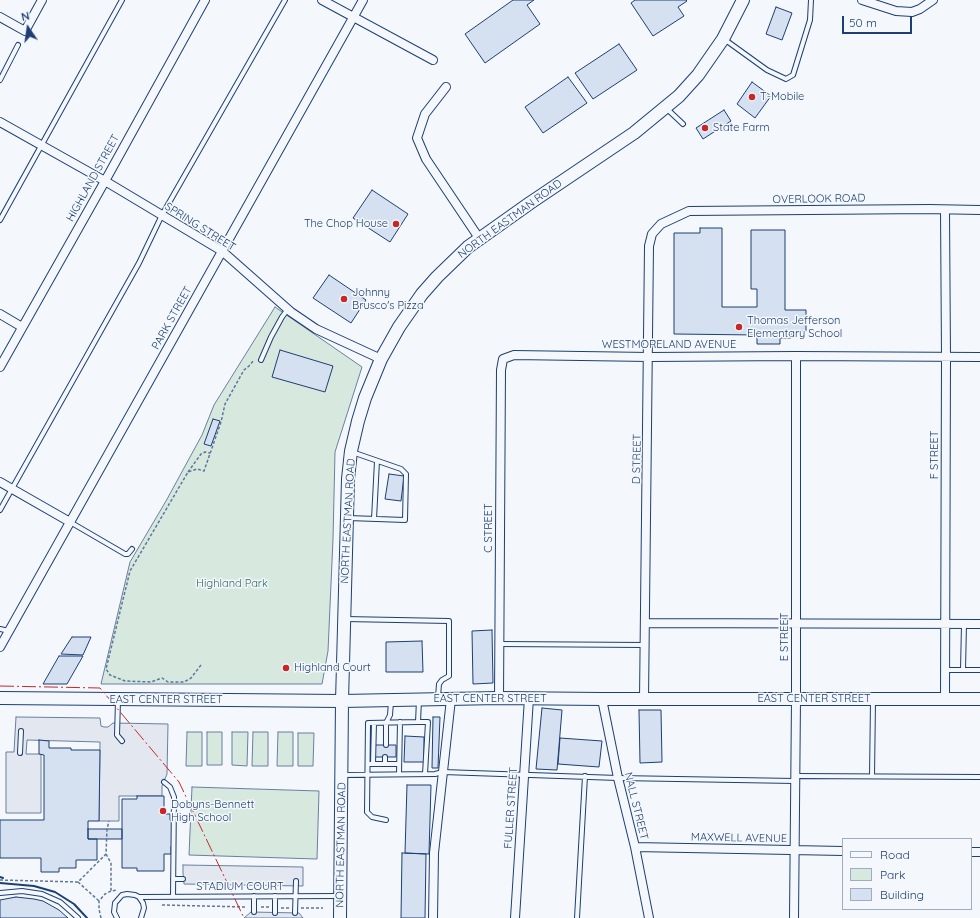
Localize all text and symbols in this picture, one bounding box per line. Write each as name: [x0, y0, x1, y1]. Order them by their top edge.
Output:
north arrow: [8, 8, 48, 48]
scale bar: [844, 8, 914, 34]
text: N: [20, 9, 31, 24]
text: 50 m: [849, 15, 877, 30]
place label: T-Mobile: [760, 90, 804, 104]
marker: T-Mobile: [747, 92, 757, 102]
place label: State Farm: [713, 121, 769, 135]
marker: State Farm: [700, 123, 710, 133]
street label: HIGHLAND STREET: [64, 132, 122, 224]
street label: NORTH EASTMAN ROAD: [455, 177, 565, 261]
street label: OVERLOOK ROAD: [772, 192, 866, 206]
street label: SPRING STREET: [162, 200, 238, 254]
place label: The Chop House: [304, 217, 388, 231]
marker: The Chop House: [391, 219, 401, 229]
street label: PARK STREET: [149, 284, 195, 352]
place label: Johnny Brusco's Pizza: [352, 286, 424, 312]
marker: Johnny Brusco's Pizza: [339, 294, 349, 304]
place label: Thomas Jefferson Elementary School: [747, 314, 842, 340]
marker: Thomas Jefferson Elementary School: [734, 322, 744, 332]
street label: WESTMORELAND AVENUE: [602, 338, 736, 352]
street label: F STREET: [928, 431, 942, 479]
street label: D STREET: [630, 434, 644, 484]
street label: NORTH EASTMAN ROAD: [338, 458, 358, 584]
street label: C STREET: [482, 503, 496, 553]
park label: Highland Park: [196, 577, 268, 591]
street label: E STREET: [778, 613, 792, 661]
place label: Highland Court: [294, 661, 371, 675]
marker: Highland Court: [281, 663, 291, 673]
street label: EAST CENTER STREET: [433, 692, 547, 706]
street label: EAST CENTER STREET: [757, 692, 871, 706]
street label: EAST CENTER STREET: [109, 693, 223, 707]
street label: FULLER STREET: [502, 767, 520, 849]
street label: NALL STREET: [621, 771, 651, 841]
street label: NORTH EASTMAN ROAD: [333, 782, 349, 908]
place label: Dobyns-Bennett High School: [171, 798, 254, 824]
marker: Dobyns-Bennett High School: [158, 806, 168, 816]
street label: MAXWELL AVENUE: [691, 831, 787, 845]
legend: [842, 838, 972, 910]
text: Road: [880, 847, 910, 862]
text: Park: [880, 867, 905, 882]
street label: STADIUM COURT: [196, 880, 284, 894]
text: Building: [880, 887, 924, 902]

